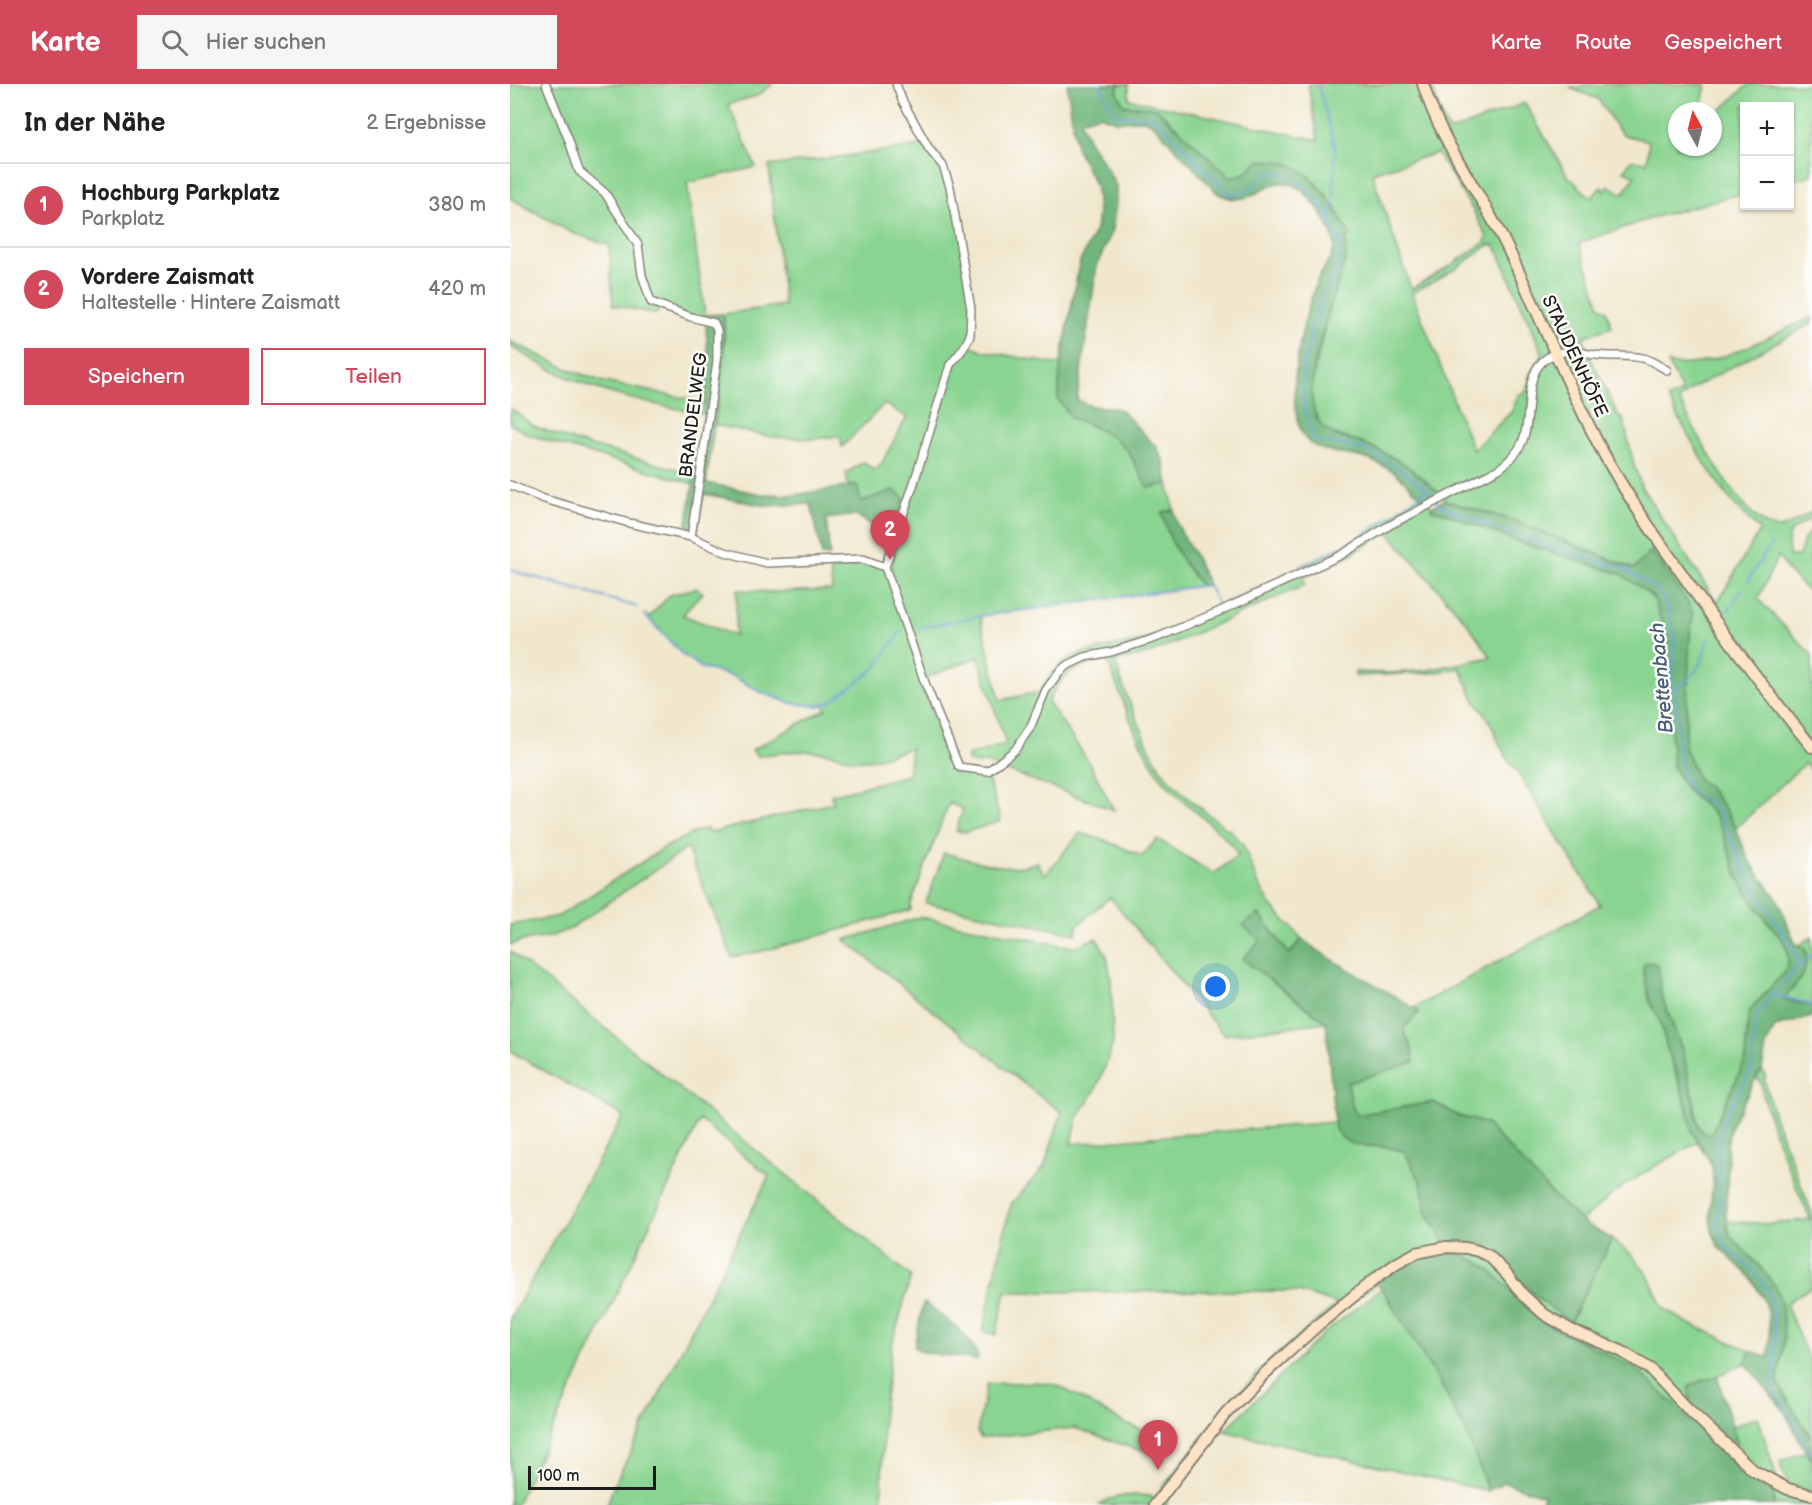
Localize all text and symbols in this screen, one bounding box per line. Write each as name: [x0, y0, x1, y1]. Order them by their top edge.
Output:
search box: [137, 15, 557, 69]
text: Karte: [30, 26, 101, 59]
icon: search: [158, 26, 191, 59]
text: Hier suchen: [206, 29, 326, 56]
text: Karte: [1490, 30, 1542, 55]
text: Route: [1575, 30, 1631, 55]
text: Gespeichert: [1664, 30, 1782, 55]
north arrow: [1668, 102, 1722, 156]
map controls: [1740, 102, 1794, 210]
button: +: [1740, 102, 1794, 156]
text: In der Nähe: [24, 108, 166, 139]
text: 2 Ergebnisse: [366, 111, 486, 135]
button: −: [1740, 156, 1794, 210]
text: Hochburg Parkplatz: [81, 180, 280, 207]
text: 1: [39, 193, 48, 217]
text: 380 m: [428, 193, 486, 217]
text: Parkplatz: [81, 207, 164, 231]
text: Vordere Zaismatt: [81, 264, 254, 291]
text: 2: [38, 277, 49, 301]
text: 420 m: [428, 277, 486, 301]
text: Haltestelle · Hintere Zaismatt: [81, 291, 340, 315]
street label: STAUDENHÖFE: [1537, 292, 1613, 421]
button: Speichern: [24, 348, 249, 405]
button: Teilen: [261, 348, 486, 405]
street label: BRANDELWEG: [675, 351, 712, 479]
pin: 2: [870, 510, 910, 560]
water label: Brettenbach: [1645, 621, 1679, 734]
your location: [1201, 972, 1230, 1001]
pin: 1: [1138, 1420, 1178, 1470]
scale bar: [528, 1463, 656, 1490]
text: 100 m: [537, 1467, 580, 1486]

